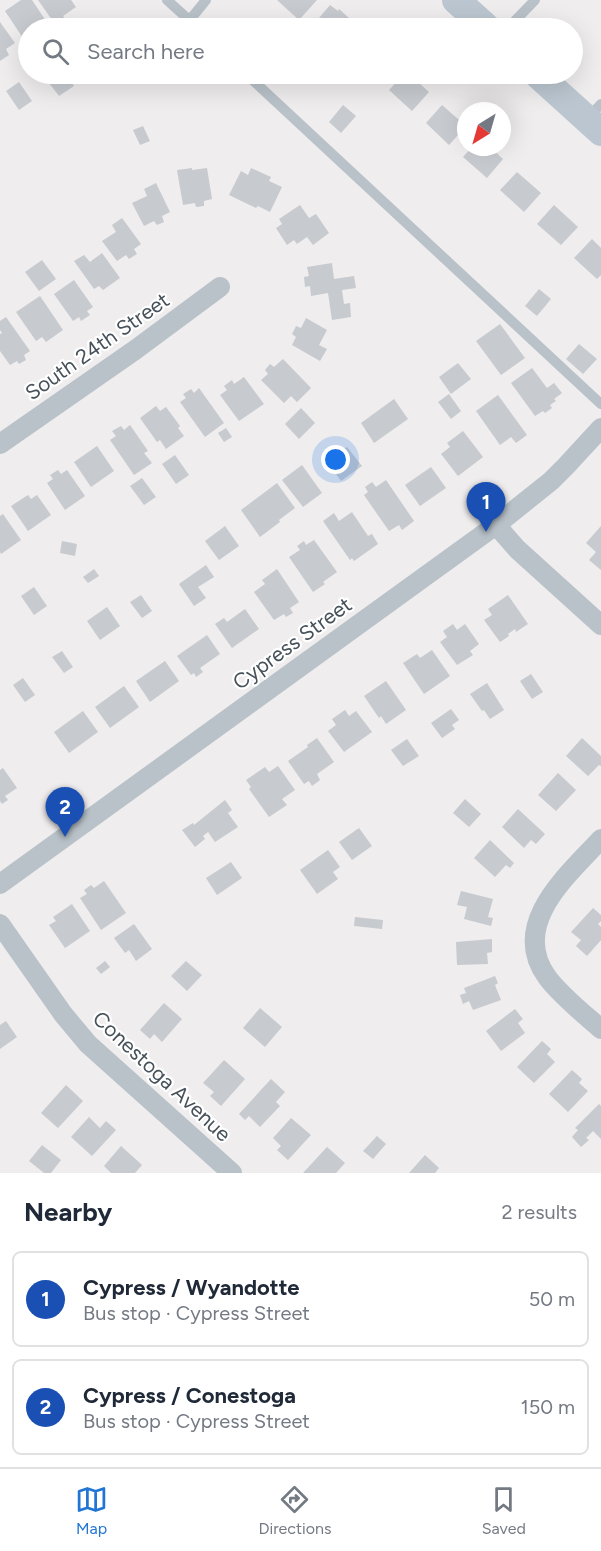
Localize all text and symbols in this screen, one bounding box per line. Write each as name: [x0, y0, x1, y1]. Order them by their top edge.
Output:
search box: [18, 18, 583, 84]
icon: search: [39, 35, 72, 68]
text: Search here: [87, 38, 205, 65]
north arrow: [457, 102, 511, 156]
street label: South 24th Street: [20, 287, 174, 405]
your location: [321, 445, 350, 474]
pin: 1: [466, 482, 506, 532]
street label: Cypress Street: [228, 591, 356, 694]
pin: 2: [46, 788, 84, 837]
street label: Conestoga Avenue: [88, 1006, 236, 1146]
text: Nearby: [24, 1196, 112, 1228]
text: 2 results: [501, 1200, 577, 1224]
text: Cypress / Wyandotte: [83, 1274, 300, 1301]
text: 1: [41, 1287, 50, 1311]
text: 50 m: [529, 1287, 575, 1311]
text: Bus stop · Cypress Street: [83, 1301, 310, 1325]
text: Cypress / Conestoga: [83, 1382, 296, 1409]
text: 2: [40, 1395, 51, 1419]
text: 150 m: [520, 1395, 575, 1419]
text: Bus stop · Cypress Street: [83, 1409, 310, 1433]
tab: Map: [75, 1483, 108, 1538]
tab: Directions: [258, 1483, 331, 1538]
tab: Saved: [482, 1483, 526, 1538]

